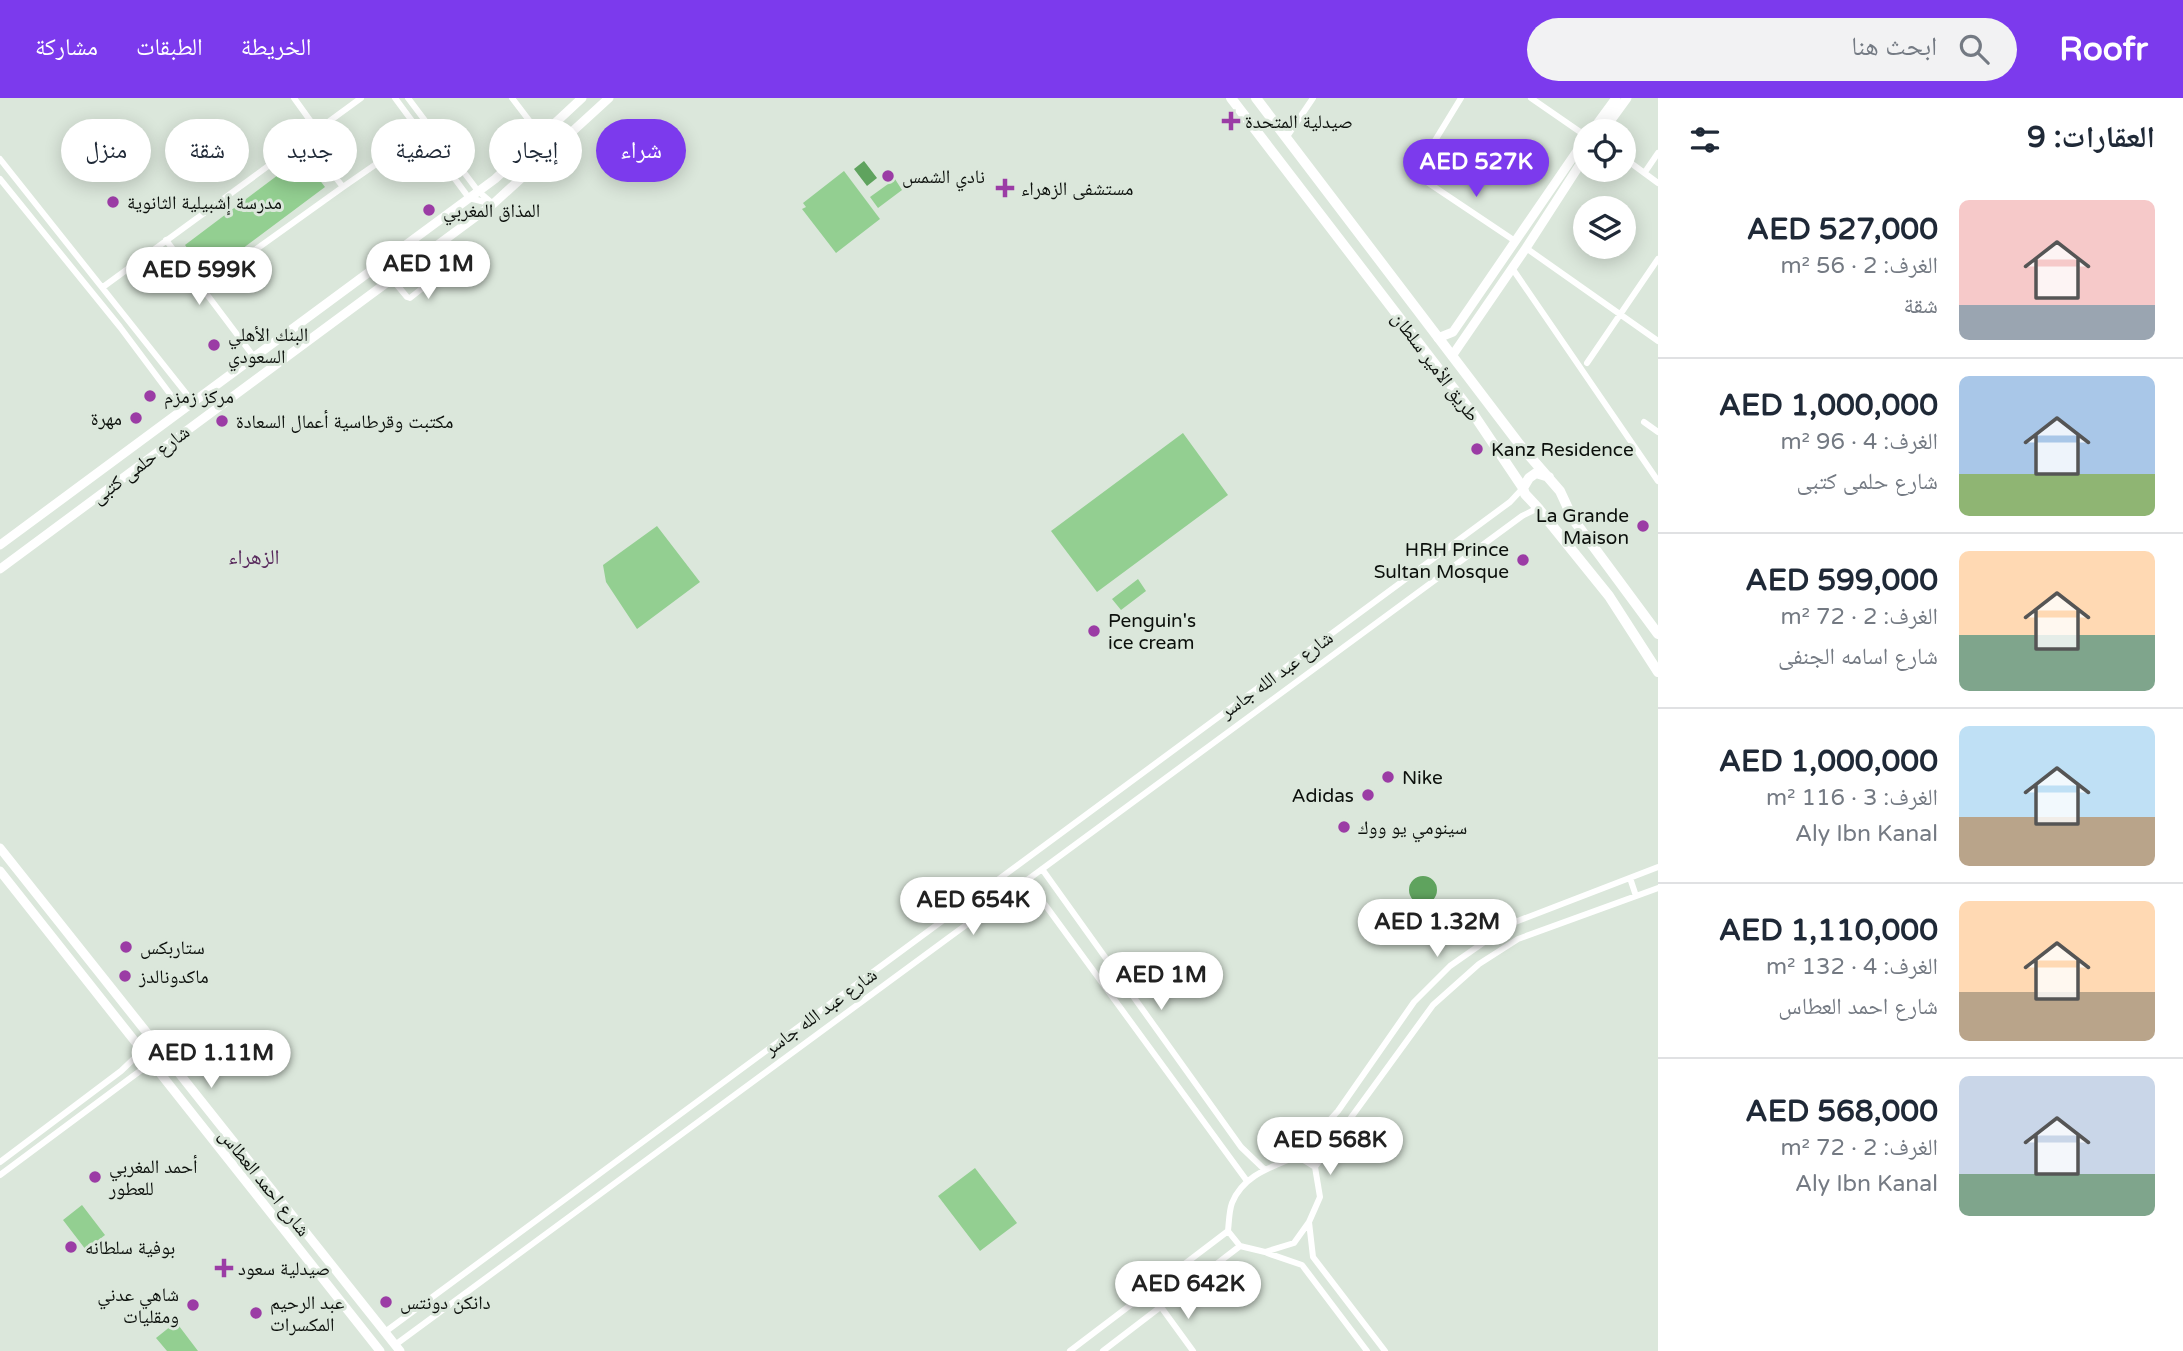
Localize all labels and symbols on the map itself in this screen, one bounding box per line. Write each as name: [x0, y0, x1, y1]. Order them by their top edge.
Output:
place label: صيدلية المتحدة: [1245, 111, 1353, 133]
marker: صيدلية المتحدة: [1223, 113, 1239, 129]
pin: AED 527K: [1404, 140, 1548, 199]
place label: نادي الشمس: [902, 166, 985, 192]
marker: نادي الشمس: [880, 168, 896, 184]
marker: مستشفى الزهراء: [995, 178, 1015, 198]
place label: مستشفى الزهراء: [1021, 178, 1133, 200]
place label: مدرسة إشبيلية الثانوية: [127, 192, 282, 216]
marker: مدرسة إشبيلية الثانوية: [105, 194, 121, 210]
place label: المذاق المغربي: [443, 200, 540, 226]
marker: المذاق المغربي: [421, 202, 437, 218]
pin: AED 1M: [371, 242, 485, 301]
pin: AED 599K: [127, 248, 271, 307]
street label: طريق الأمير سلطان: [1387, 308, 1484, 426]
place label: البنك الأهلي السعودي: [228, 324, 308, 372]
marker: البنك الأهلي السعودي: [206, 337, 222, 353]
place label: مركز زمزم: [164, 386, 234, 410]
marker: مركز زمزم: [142, 388, 158, 404]
place label: مهرة: [91, 408, 122, 430]
marker: مهرة: [128, 410, 144, 426]
place label: مكتبت وقرطاسية أعمال السعادة: [236, 410, 453, 433]
marker: مكتبت وقرطاسية أعمال السعادة: [214, 413, 230, 429]
street label: شارع حلمى كتبى: [87, 421, 194, 509]
place label: Kanz Residence: [1491, 439, 1634, 461]
marker: Kanz Residence: [1469, 441, 1485, 457]
place label: La Grande Maison: [1536, 505, 1629, 549]
marker: La Grande Maison: [1635, 518, 1651, 534]
place label: HRH Prince Sultan Mosque: [1374, 539, 1509, 583]
district label: الزهراء: [228, 545, 280, 570]
marker: HRH Prince Sultan Mosque: [1515, 552, 1531, 568]
place label: Penguin's ice cream: [1108, 610, 1196, 654]
marker: Penguin's ice cream: [1086, 623, 1102, 639]
street label: شارع عبد الله جاسر: [1215, 627, 1337, 724]
place label: Nike: [1402, 767, 1443, 789]
marker: Nike: [1380, 769, 1396, 785]
place label: Adidas: [1292, 785, 1354, 807]
marker: Adidas: [1360, 787, 1376, 803]
place label: سينومي يو ووك: [1358, 817, 1467, 843]
marker: سينومي يو ووك: [1336, 819, 1352, 835]
pin: AED 654K: [901, 878, 1045, 937]
pin: AED 1.32M: [1357, 900, 1517, 959]
place label: ستاربكس: [140, 937, 205, 959]
marker: ستاربكس: [118, 939, 134, 955]
pin: AED 1M: [1104, 953, 1218, 1012]
street label: شارع عبد الله جاسر: [759, 964, 881, 1061]
place label: ماكدونالدز: [138, 966, 209, 988]
marker: ماكدونالدز: [117, 968, 133, 984]
pin: AED 1.11M: [131, 1030, 291, 1090]
pin: AED 568K: [1258, 1118, 1402, 1177]
street label: شارع احمد العطاس: [214, 1124, 314, 1241]
place label: أحمد المغربي للعطور: [108, 1155, 198, 1200]
marker: أحمد المغربي للعطور: [87, 1169, 103, 1185]
place label: بوفية سلطانه: [85, 1237, 175, 1259]
marker: بوفية سلطانه: [63, 1239, 79, 1255]
place label: صيدلية سعود: [238, 1258, 330, 1280]
marker: صيدلية سعود: [216, 1260, 232, 1276]
pin: AED 642K: [1116, 1262, 1260, 1321]
place label: شاهي عدني ومقليات: [97, 1284, 179, 1328]
place label: عبد الرحيم المكسرات: [270, 1292, 345, 1336]
place label: دانكن دونتس: [400, 1292, 491, 1314]
marker: دانكن دونتس: [378, 1294, 394, 1310]
marker: شاهي عدني ومقليات: [185, 1297, 201, 1313]
marker: عبد الرحيم المكسرات: [248, 1305, 264, 1321]

